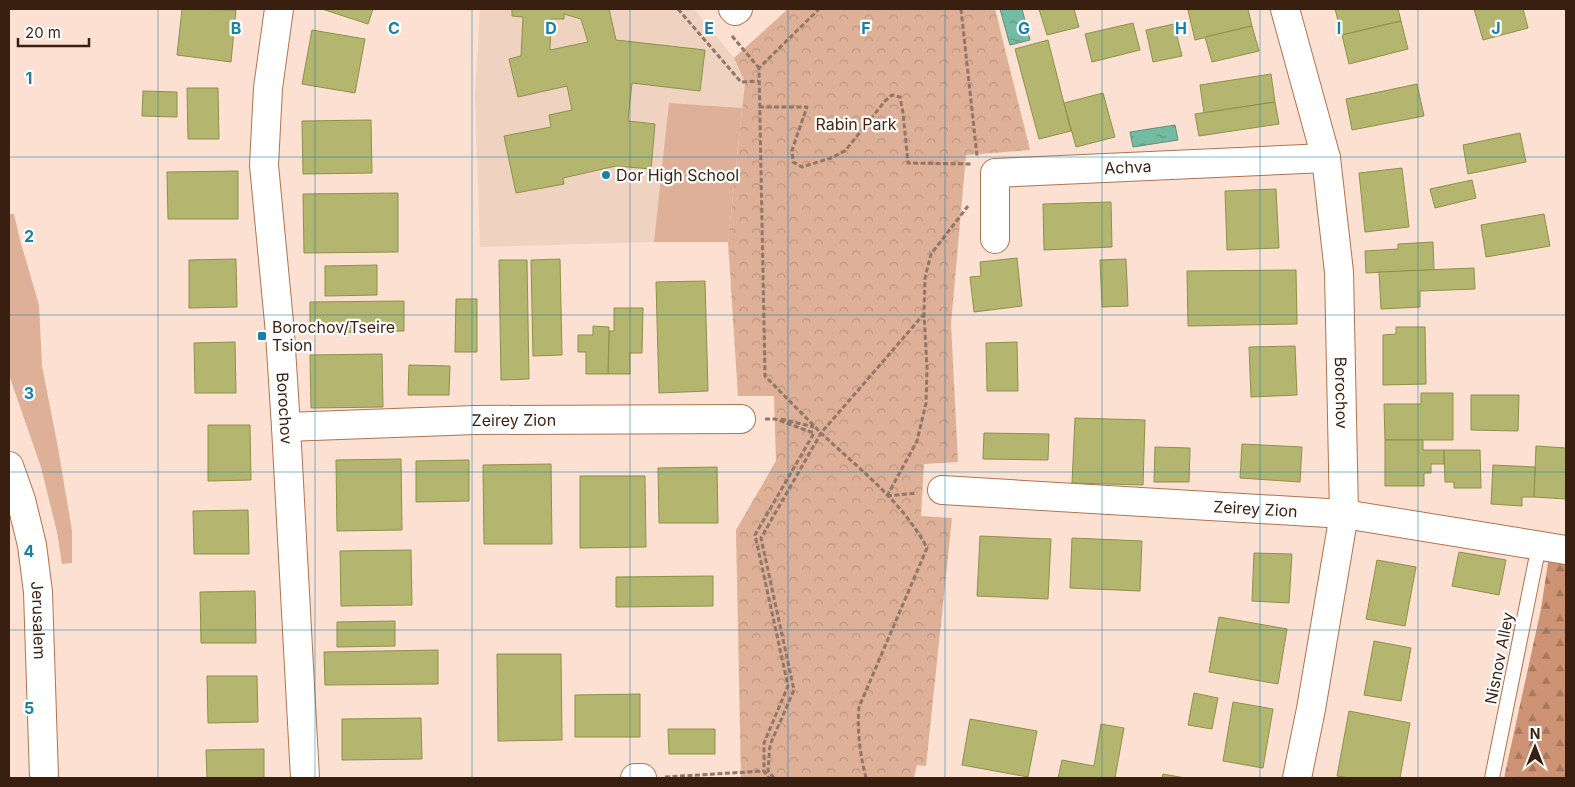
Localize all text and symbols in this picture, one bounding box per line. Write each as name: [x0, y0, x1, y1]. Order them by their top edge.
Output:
scale bar: [18, 15, 89, 47]
text: B: [231, 18, 241, 38]
text: C: [388, 18, 400, 38]
text: D: [545, 18, 557, 38]
text: E: [704, 18, 714, 38]
text: F: [861, 18, 871, 38]
text: G: [1018, 18, 1030, 38]
text: H: [1175, 18, 1187, 38]
text: I: [1337, 18, 1341, 38]
text: J: [1491, 18, 1501, 38]
text: 20 m: [25, 23, 61, 42]
text: 1: [26, 68, 32, 88]
park label: Rabin Park: [815, 114, 897, 134]
street label: Achva: [1104, 156, 1152, 178]
place label: Dor High School: [616, 165, 739, 185]
marker: Dor High School: [600, 169, 612, 181]
text: 2: [24, 226, 34, 246]
place label: Borochov/Tseire Tsion: [272, 317, 395, 355]
marker: Borochov/Tseire Tsion: [256, 330, 268, 342]
street label: Borochov: [1331, 356, 1352, 429]
street label: Borochov: [273, 372, 297, 445]
text: 3: [24, 383, 34, 403]
street label: Zeirey Zion: [472, 410, 556, 430]
street label: Zeirey Zion: [1213, 496, 1298, 521]
text: 4: [24, 541, 35, 561]
street label: Jerusalem: [27, 580, 50, 660]
street label: Nisnov Alley: [1480, 610, 1518, 706]
text: 5: [24, 698, 34, 718]
north arrow: [1510, 722, 1560, 772]
text: N: [1530, 725, 1540, 742]

